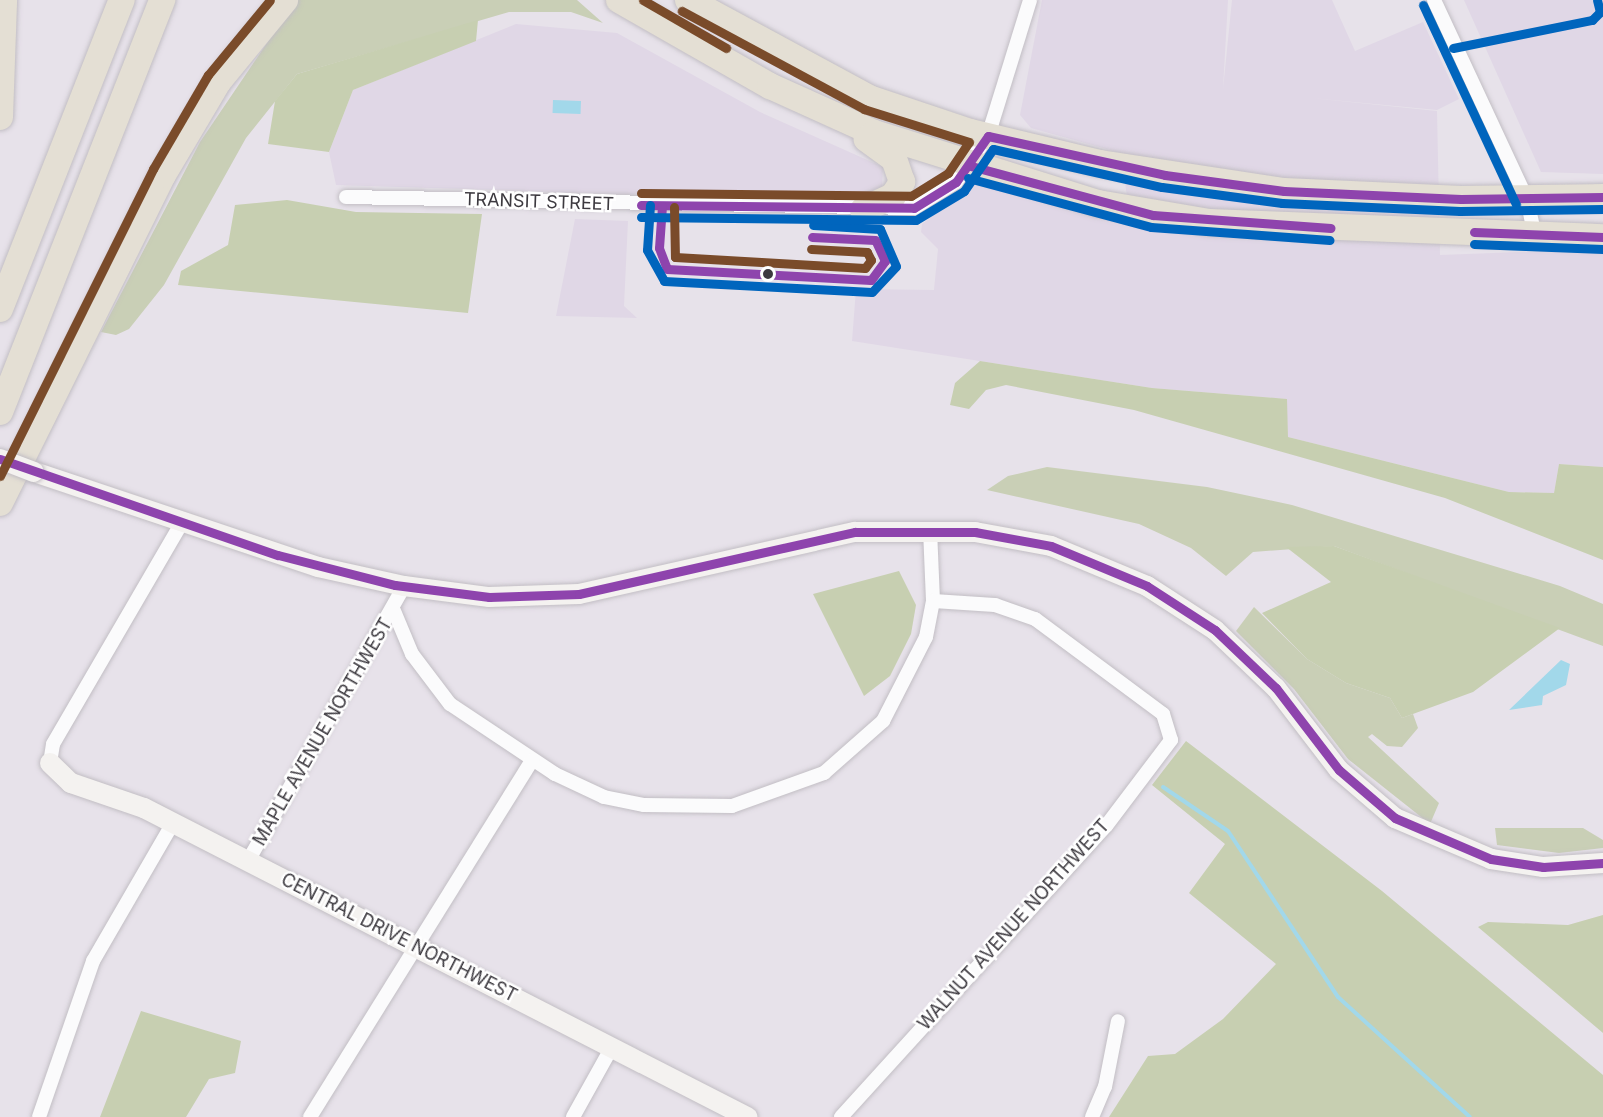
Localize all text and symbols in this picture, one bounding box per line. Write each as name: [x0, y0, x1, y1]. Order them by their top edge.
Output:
street label: TRANSIT STREET: [464, 189, 614, 215]
unlabelled marker: [762, 268, 774, 280]
street label: MAPLE AVENUE NORTHWEST: [249, 614, 397, 850]
street label: WALNUT AVENUE NORTHWEST: [914, 815, 1114, 1035]
street label: CENTRAL DRIVE NORTHWEST: [277, 869, 521, 1007]

